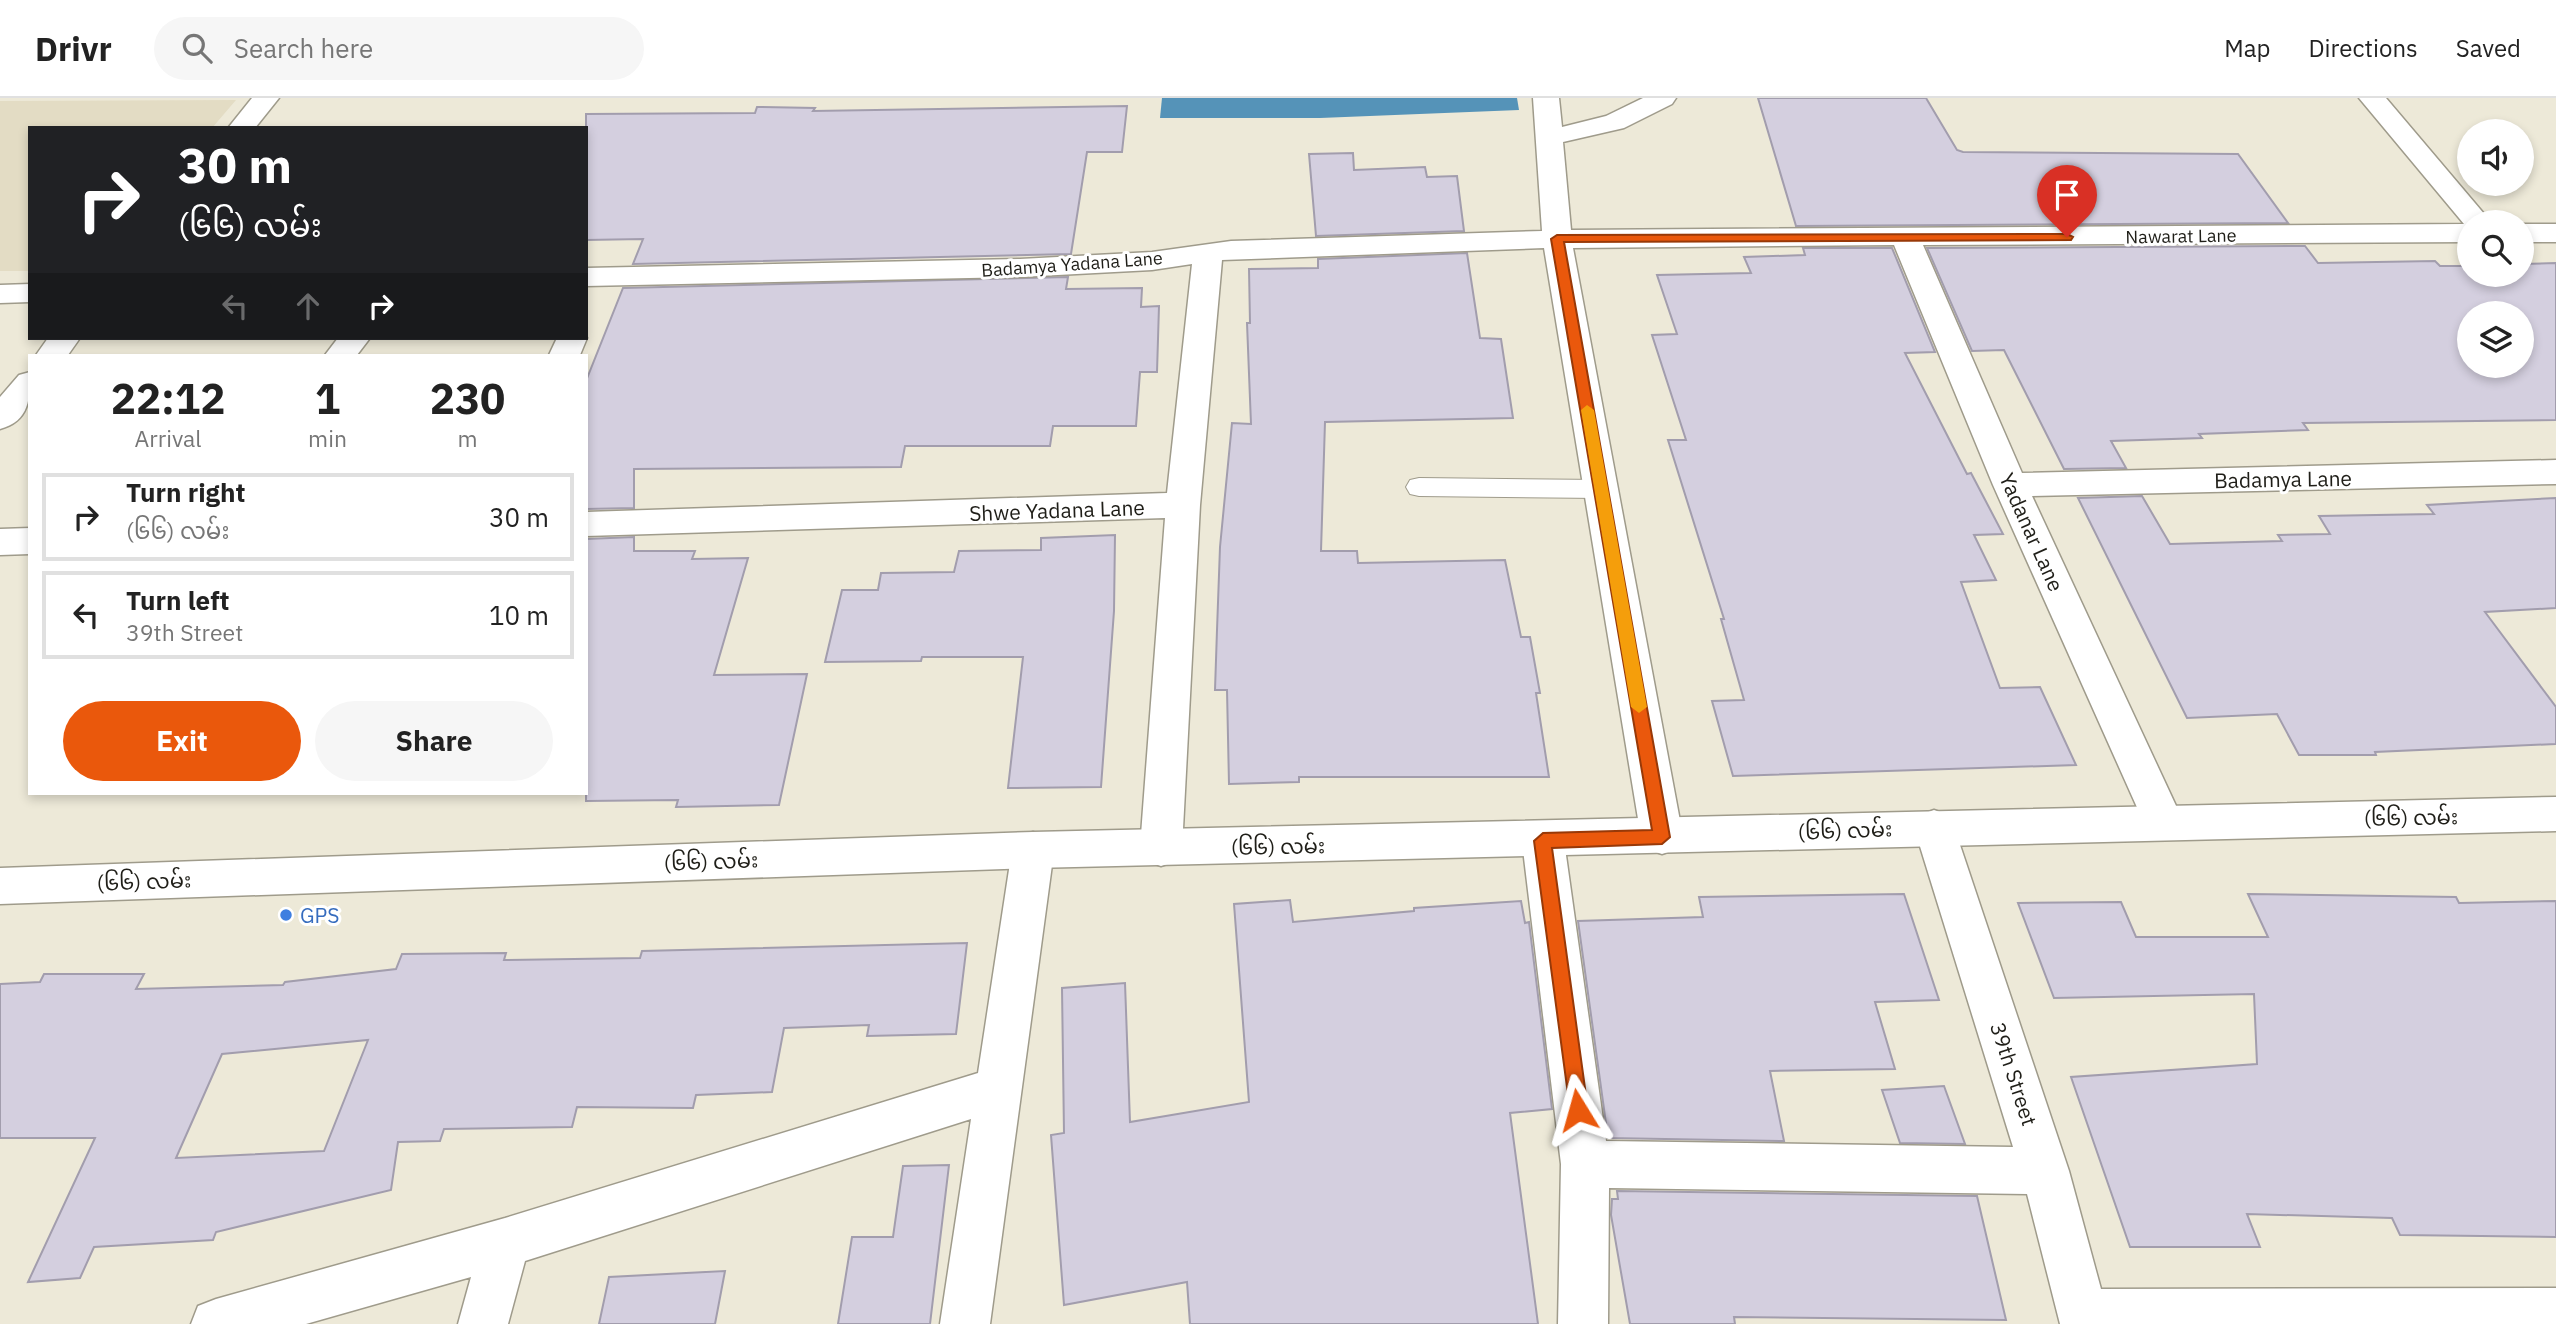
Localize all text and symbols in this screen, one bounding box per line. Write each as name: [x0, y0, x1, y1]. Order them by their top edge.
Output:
search box: [154, 17, 644, 80]
text: Drivr: [35, 27, 112, 70]
icon: search: [178, 29, 216, 67]
text: Search here: [234, 31, 373, 65]
text: Map: [2224, 32, 2270, 64]
text: Directions: [2308, 32, 2418, 64]
text: Saved: [2456, 32, 2521, 64]
map controls: [2457, 119, 2534, 378]
button: sound: [2457, 119, 2534, 196]
text: 30 m: [178, 133, 292, 196]
icon: right: [63, 154, 154, 245]
pin: [2037, 165, 2097, 237]
icon: arrive: [2048, 176, 2086, 214]
text: (၆၆) လမ်း: [178, 204, 322, 246]
button: search: [2457, 210, 2534, 287]
street label: Nawarat Lane: [2125, 224, 2237, 248]
street label: Badamya Yadana Lane: [981, 246, 1164, 282]
icon: left: [216, 287, 254, 325]
icon: ahead: [289, 287, 327, 325]
icon: right: [362, 287, 400, 325]
button: layers: [2457, 301, 2534, 378]
text: 22:12: [111, 371, 225, 426]
text: 1: [315, 371, 340, 426]
text: 230: [430, 371, 505, 426]
text: Arrival: [135, 423, 202, 453]
text: min: [308, 423, 347, 453]
text: m: [457, 423, 478, 453]
street label: Badamya Lane: [2214, 464, 2352, 494]
street label: Yadanar Lane: [1993, 468, 2071, 596]
text: Turn right: [126, 475, 245, 509]
street label: Shwe Yadana Lane: [969, 493, 1145, 527]
icon: right: [67, 498, 105, 536]
text: 30 m: [489, 500, 549, 534]
text: (၆၆) လမ်း: [126, 515, 229, 545]
text: Turn left: [126, 583, 229, 617]
icon: left: [67, 596, 105, 634]
text: 10 m: [489, 598, 549, 632]
text: 39th Street: [126, 617, 243, 647]
button: Exit: [63, 701, 301, 781]
button: Share: [315, 701, 553, 781]
street label: (၆၆) လမ်း: [2364, 801, 2458, 832]
street label: (၆၆) လမ်း: [1797, 813, 1893, 846]
street label: (၆၆) လမ်း: [1231, 830, 1325, 861]
street label: (၆၆) လမ်း: [663, 844, 759, 877]
street label: (၆၆) လမ်း: [96, 864, 192, 897]
place label: GPS: [300, 901, 340, 929]
marker: GPS: [278, 907, 294, 923]
street label: 39th Street: [1984, 1019, 2044, 1129]
position arrow: [1541, 1073, 1615, 1147]

